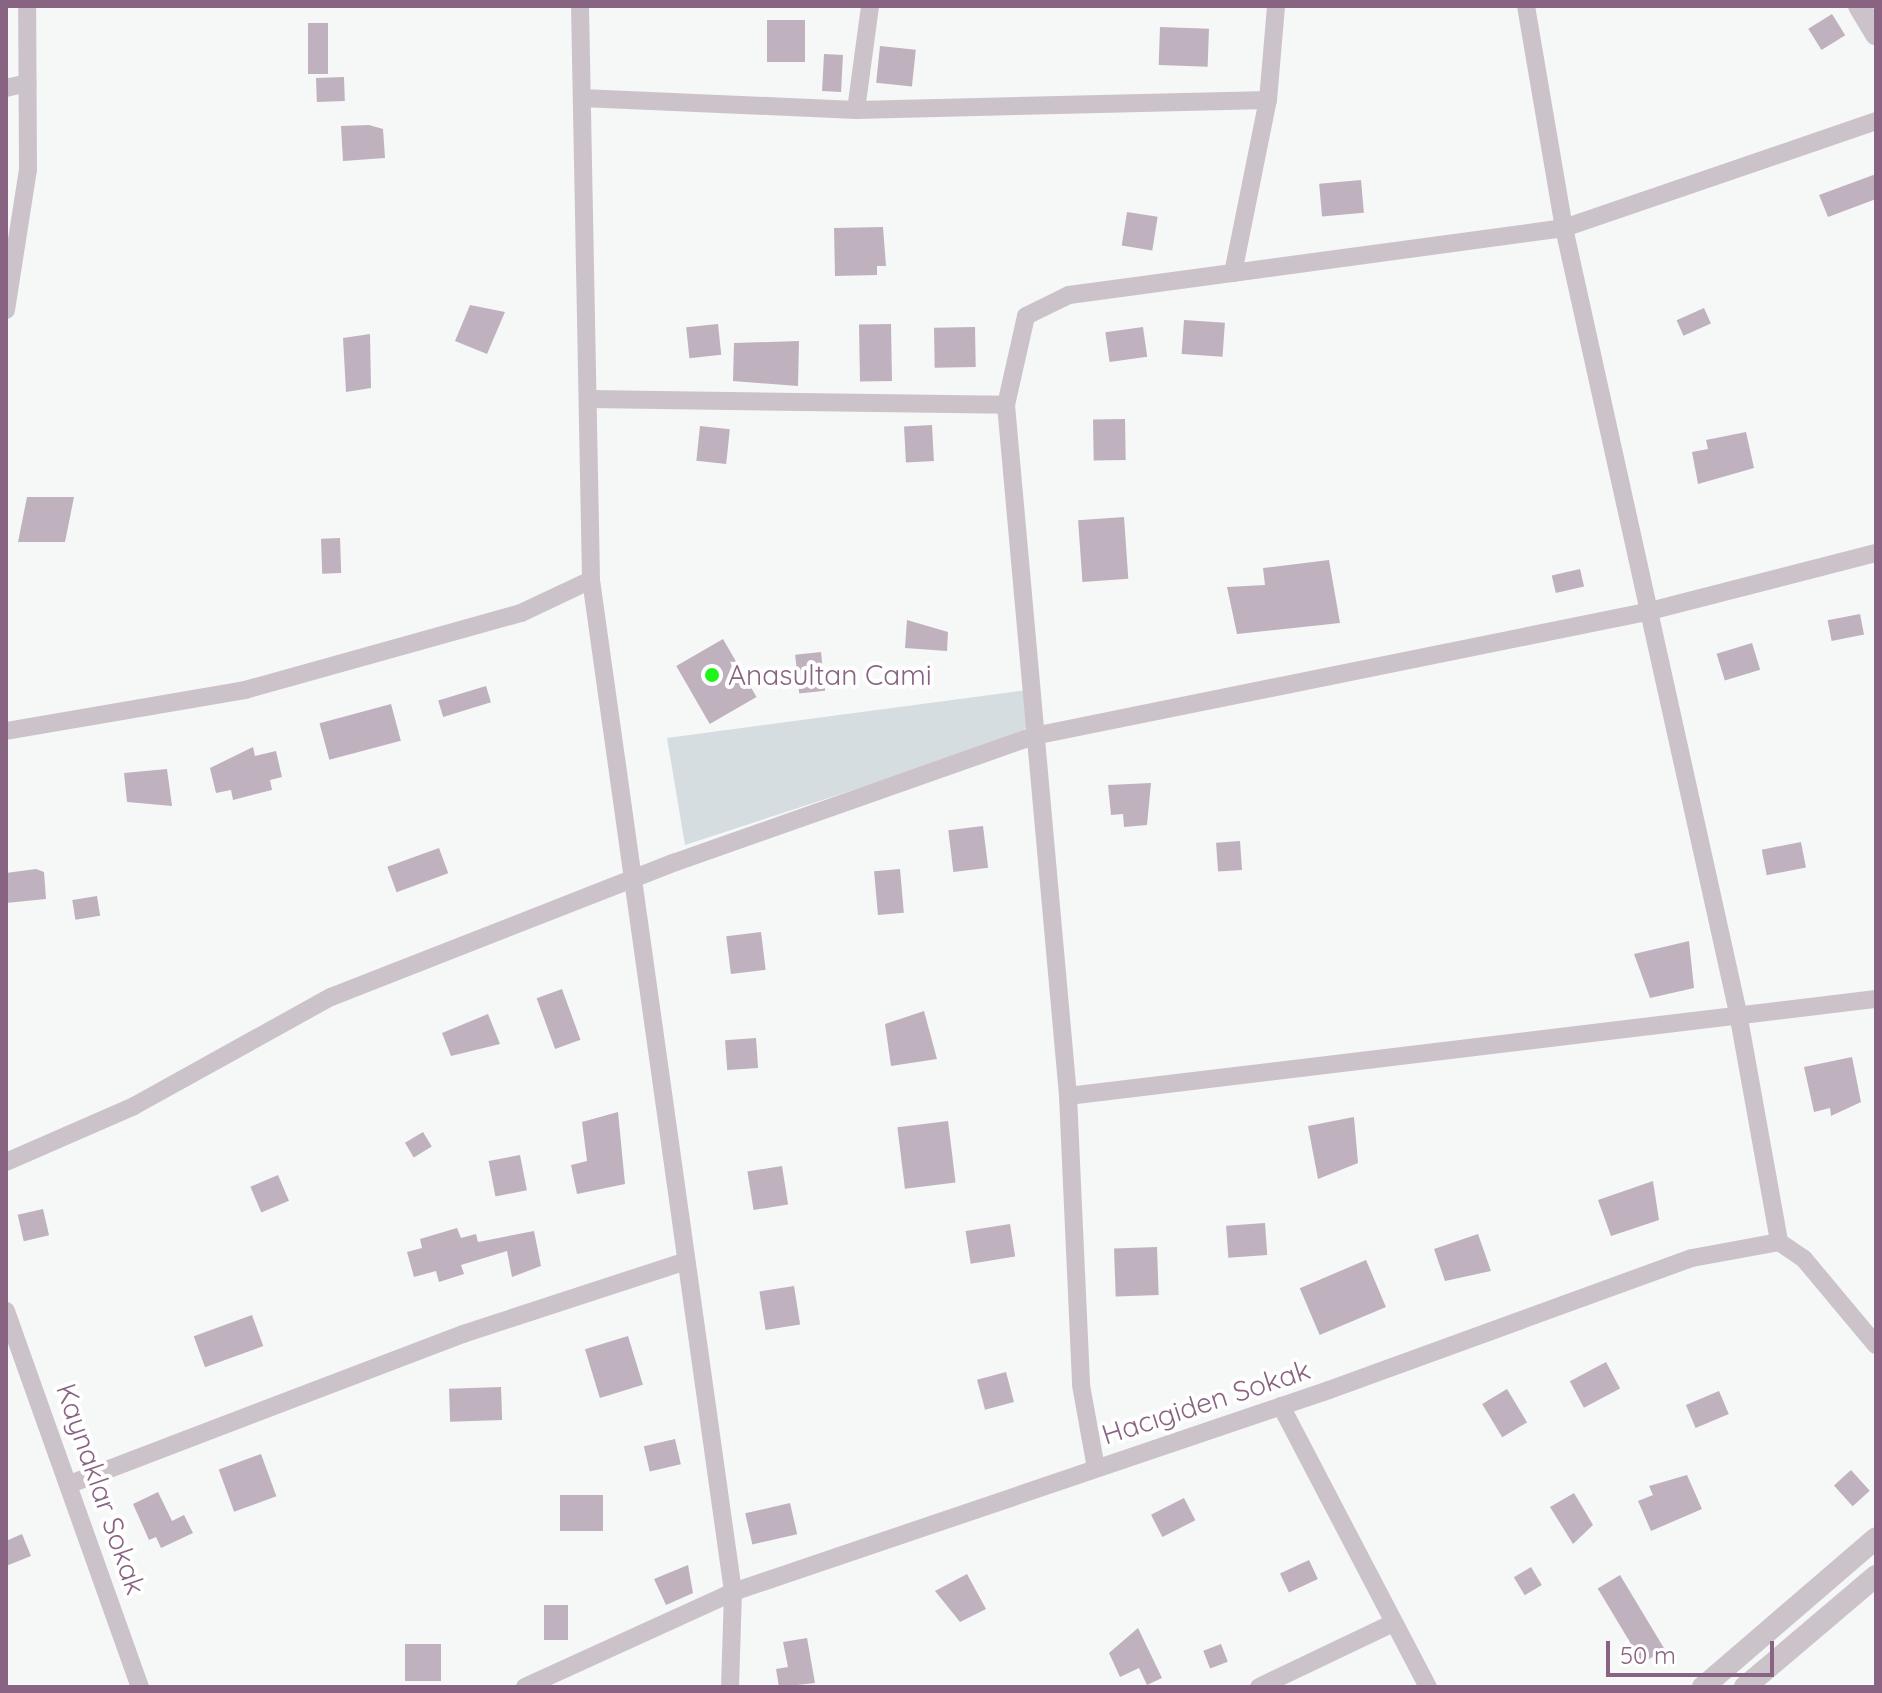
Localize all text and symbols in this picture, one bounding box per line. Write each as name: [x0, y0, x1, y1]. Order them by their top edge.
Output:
place label: Anasultan Cami: [728, 658, 932, 692]
marker: Anasultan Cami: [703, 666, 721, 684]
street label: Hacıgiden Sokak: [1098, 1352, 1314, 1452]
street label: Kaynaklar Sokak: [49, 1379, 153, 1599]
scale bar: [1610, 1625, 1778, 1675]
text: 50 m: [1620, 1640, 1676, 1670]

